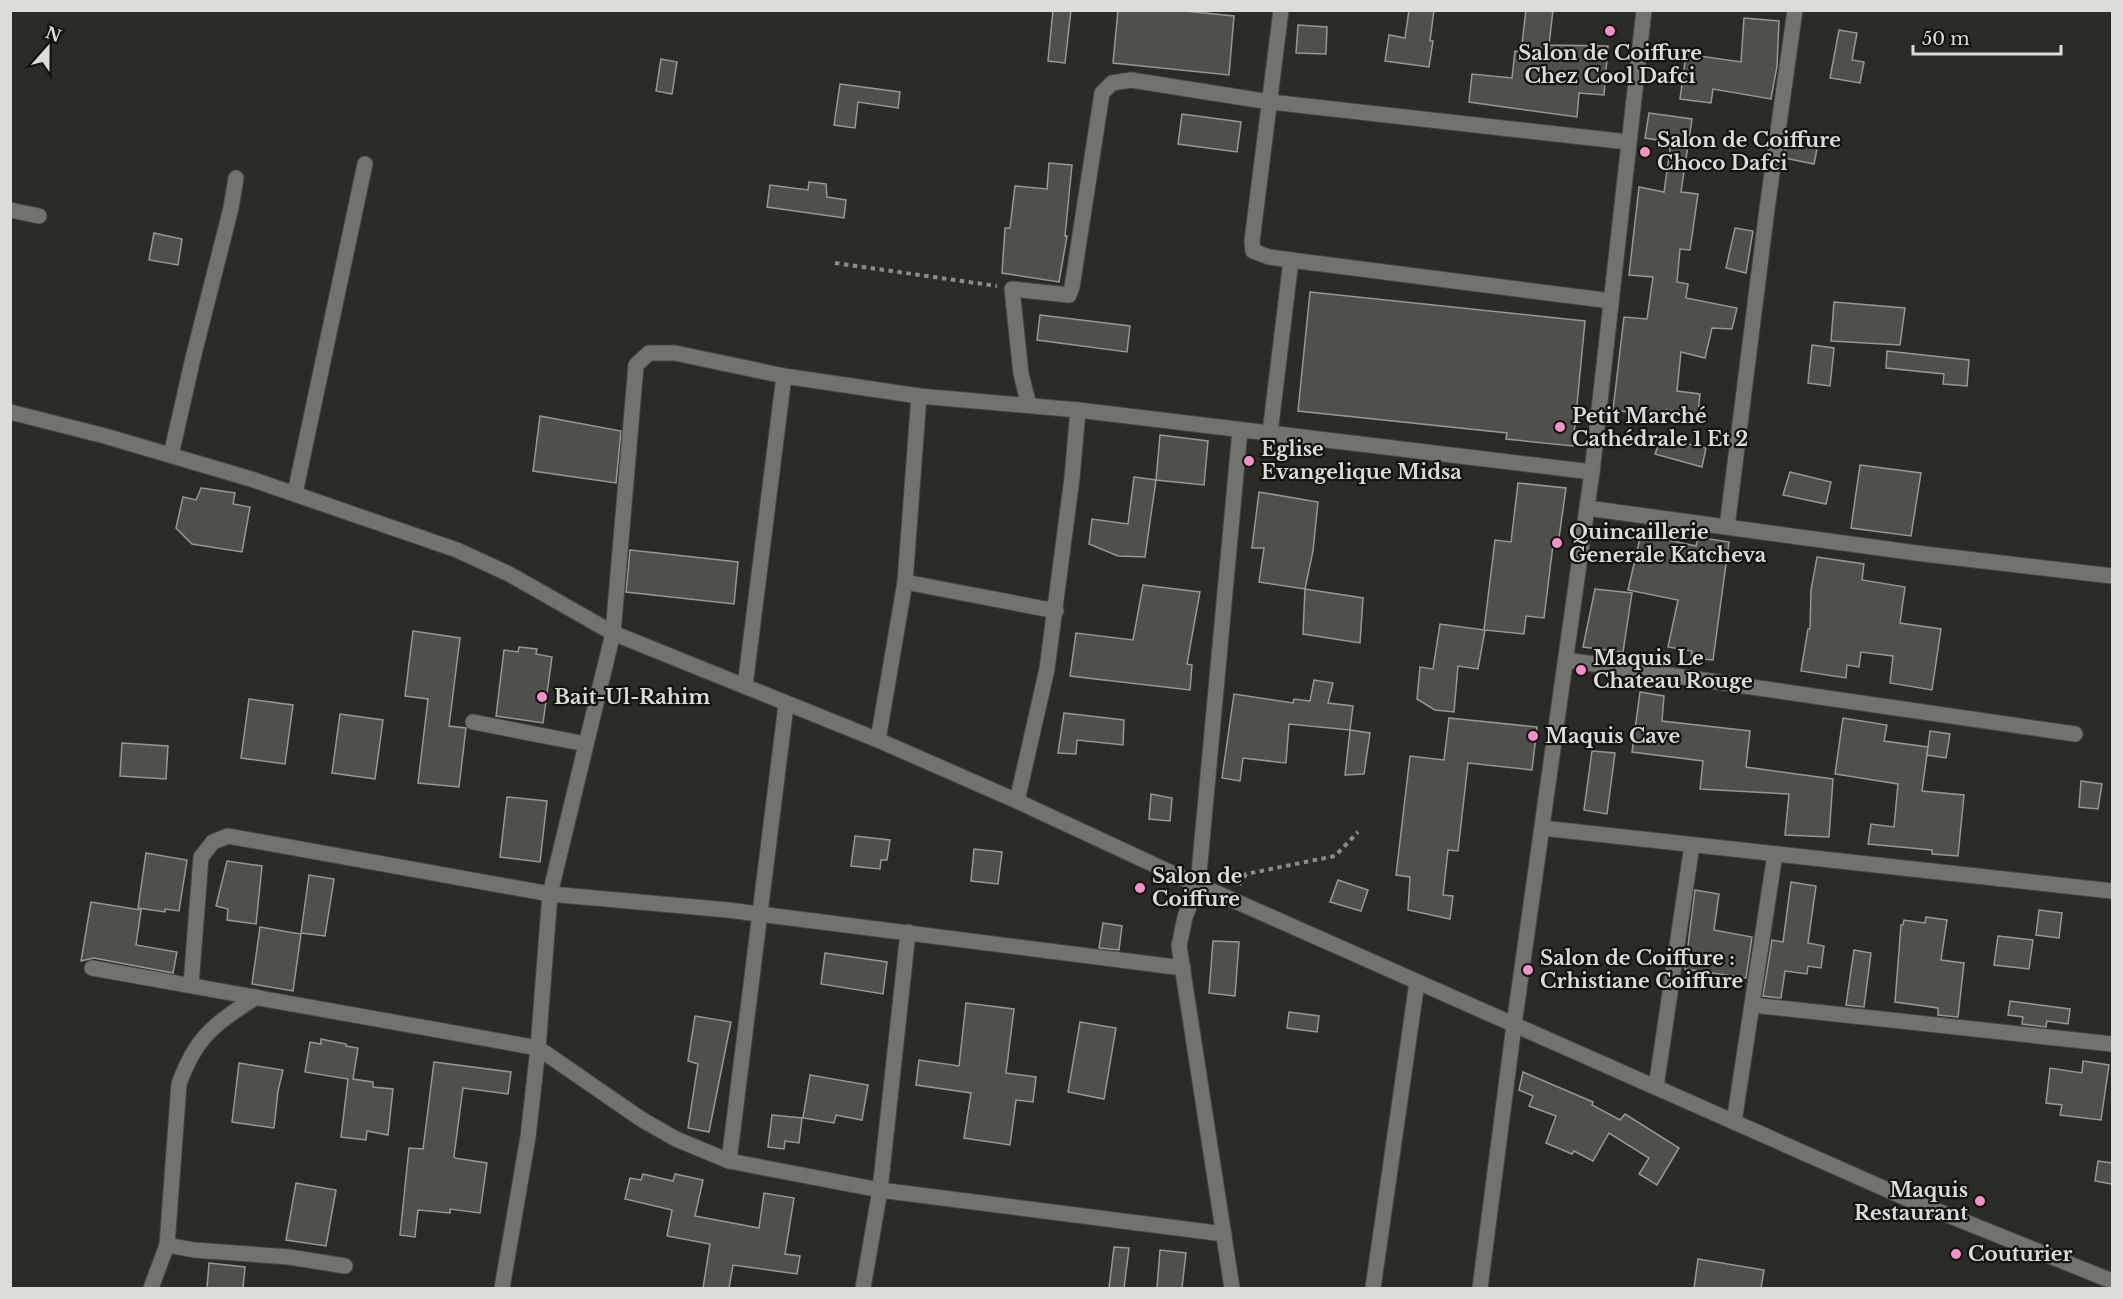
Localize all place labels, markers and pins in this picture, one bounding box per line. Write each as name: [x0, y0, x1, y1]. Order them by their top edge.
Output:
marker: Salon de Coiffure Chez Cool Dafci: [1603, 24, 1617, 38]
place label: Salon de Coiffure Chez Cool Dafci: [1518, 41, 1702, 88]
place label: Salon de Coiffure Choco Dafci: [1657, 128, 1841, 175]
marker: Salon de Coiffure Choco Dafci: [1638, 145, 1652, 159]
place label: Petit Marché Cathédrale 1 Et 2: [1572, 404, 1748, 451]
marker: Petit Marché Cathédrale 1 Et 2: [1553, 420, 1567, 434]
place label: Eglise Evangelique Midsa: [1261, 437, 1462, 484]
marker: Eglise Evangelique Midsa: [1242, 454, 1256, 468]
place label: Quincaillerie Generale Katcheva: [1569, 520, 1767, 567]
marker: Quincaillerie Generale Katcheva: [1550, 536, 1564, 550]
place label: Maquis Le Chateau Rouge: [1593, 646, 1753, 693]
marker: Maquis Le Chateau Rouge: [1574, 663, 1588, 677]
place label: Bait-Ul-Rahim: [554, 685, 710, 709]
marker: Bait-Ul-Rahim: [535, 690, 549, 704]
place label: Maquis Cave: [1545, 724, 1680, 748]
marker: Maquis Cave: [1526, 729, 1540, 743]
place label: Salon de Coiffure: [1152, 864, 1242, 911]
marker: Salon de Coiffure: [1133, 881, 1147, 895]
place label: Salon de Coiffure : Crhistiane Coiffure: [1540, 946, 1743, 993]
marker: Salon de Coiffure : Crhistiane Coiffure: [1521, 963, 1535, 977]
place label: Maquis Restaurant: [1854, 1178, 1968, 1225]
marker: Maquis Restaurant: [1973, 1194, 1987, 1208]
place label: Couturier: [1968, 1242, 2073, 1266]
marker: Couturier: [1949, 1247, 1963, 1261]

